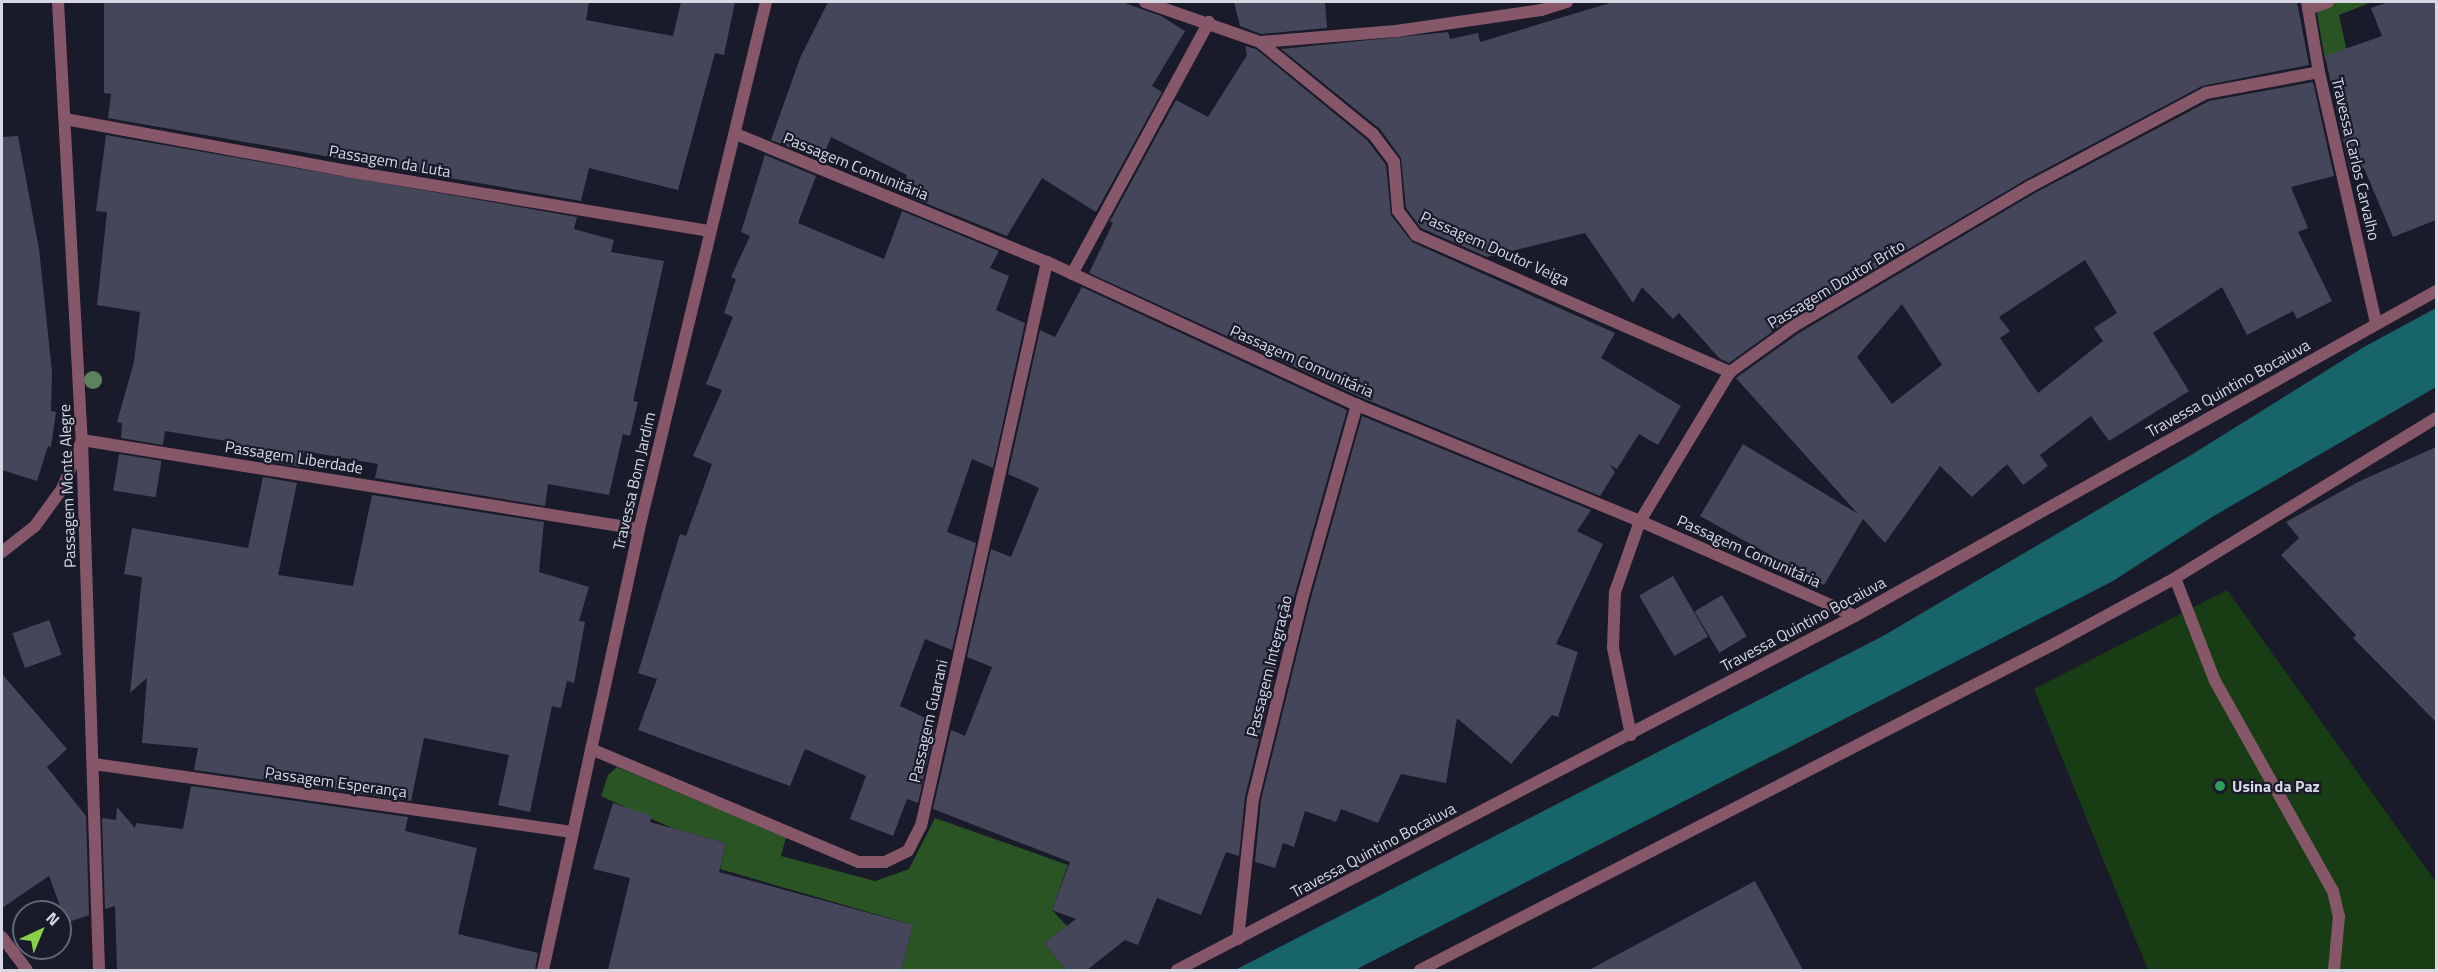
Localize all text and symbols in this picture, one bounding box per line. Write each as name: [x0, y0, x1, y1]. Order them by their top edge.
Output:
street label: Travessa Carlos Carvalho: [2328, 76, 2384, 242]
street label: Passagem Comunitária: [780, 128, 932, 204]
street label: Passagem da Luta: [328, 141, 452, 181]
street label: Passagem Doutor Veiga: [1418, 207, 1572, 289]
street label: Passagem Doutor Brito: [1764, 235, 1908, 333]
street label: Passagem Comunitária: [1227, 321, 1377, 401]
street label: Travessa Quintino Bocaiuva: [2143, 335, 2313, 441]
street label: Passagem Monte Alegre: [55, 404, 79, 568]
street label: Travessa Bom Jardim: [609, 410, 659, 552]
street label: Passagem Liberdade: [224, 437, 364, 477]
street label: Passagem Comunitária: [1674, 511, 1824, 591]
street label: Travessa Quintino Bocaiuva: [1717, 572, 1889, 676]
street label: Passagem Integração: [1242, 593, 1296, 739]
street label: Passagem Guarani: [905, 658, 951, 784]
street label: Passagem Esperança: [264, 763, 408, 801]
place label: Usina da Paz: [2232, 776, 2320, 796]
marker: Usina da Paz: [2213, 779, 2227, 793]
street label: Travessa Quintino Bocaiuva: [1287, 798, 1459, 902]
north arrow: [12, 900, 72, 960]
text: N: [41, 906, 65, 931]

